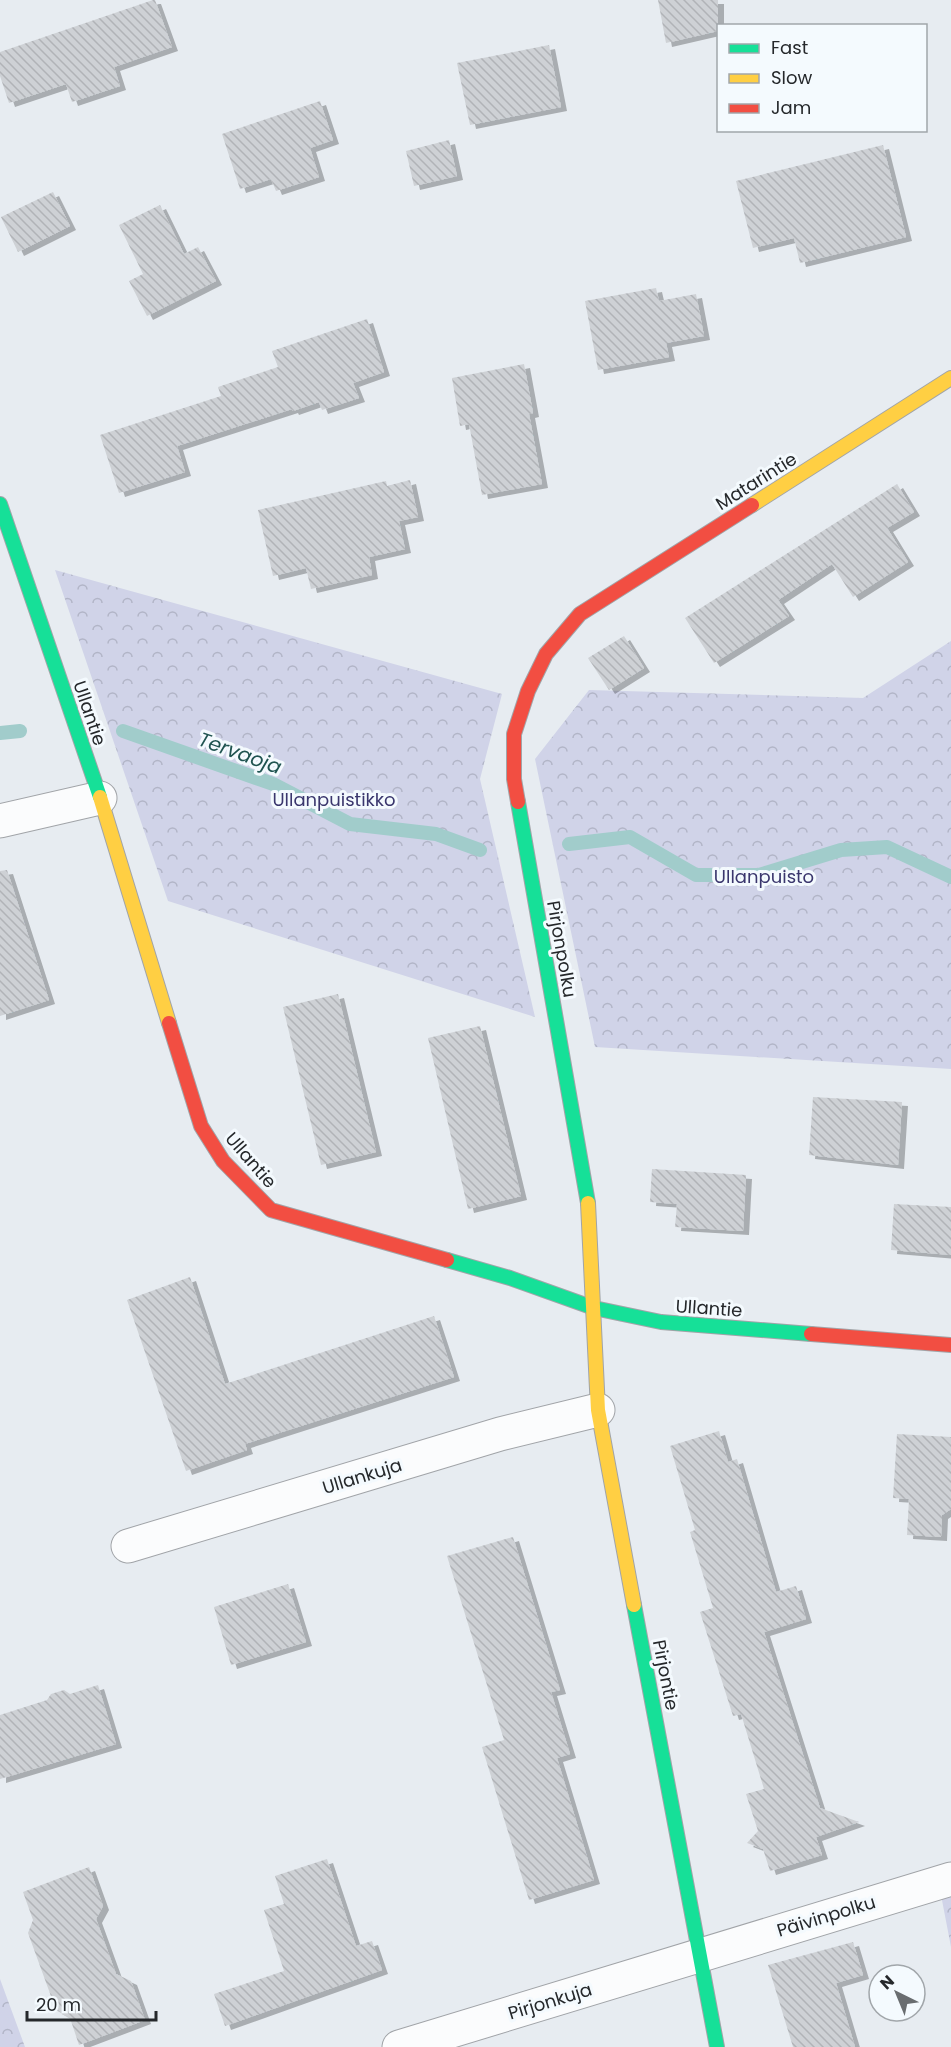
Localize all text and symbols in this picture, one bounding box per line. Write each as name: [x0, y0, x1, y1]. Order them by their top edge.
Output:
legend: [717, 24, 927, 132]
text: Fast: [771, 35, 808, 60]
text: Slow: [771, 65, 813, 90]
text: Jam: [771, 95, 811, 120]
street label: Matarintie: [711, 446, 801, 516]
street label: Ullantie: [67, 677, 113, 749]
water label: Tervaoja: [194, 725, 286, 781]
park label: Ullanpuistikko: [272, 787, 396, 812]
park label: Ullanpuisto: [714, 864, 814, 889]
street label: Pirjonpolku: [541, 899, 583, 999]
street label: Ullantie: [220, 1127, 282, 1193]
street label: Ullantie: [675, 1293, 743, 1323]
street label: Ullankuja: [319, 1452, 405, 1500]
street label: Pirjontie: [647, 1638, 685, 1712]
street label: Päivinpolku: [774, 1889, 878, 1943]
north arrow: [867, 1963, 927, 2023]
text: N: [875, 1970, 899, 1995]
street label: Pirjonkuja: [505, 1976, 595, 2026]
scale bar: [27, 1984, 156, 2022]
text: 20 m: [36, 1992, 81, 2017]

